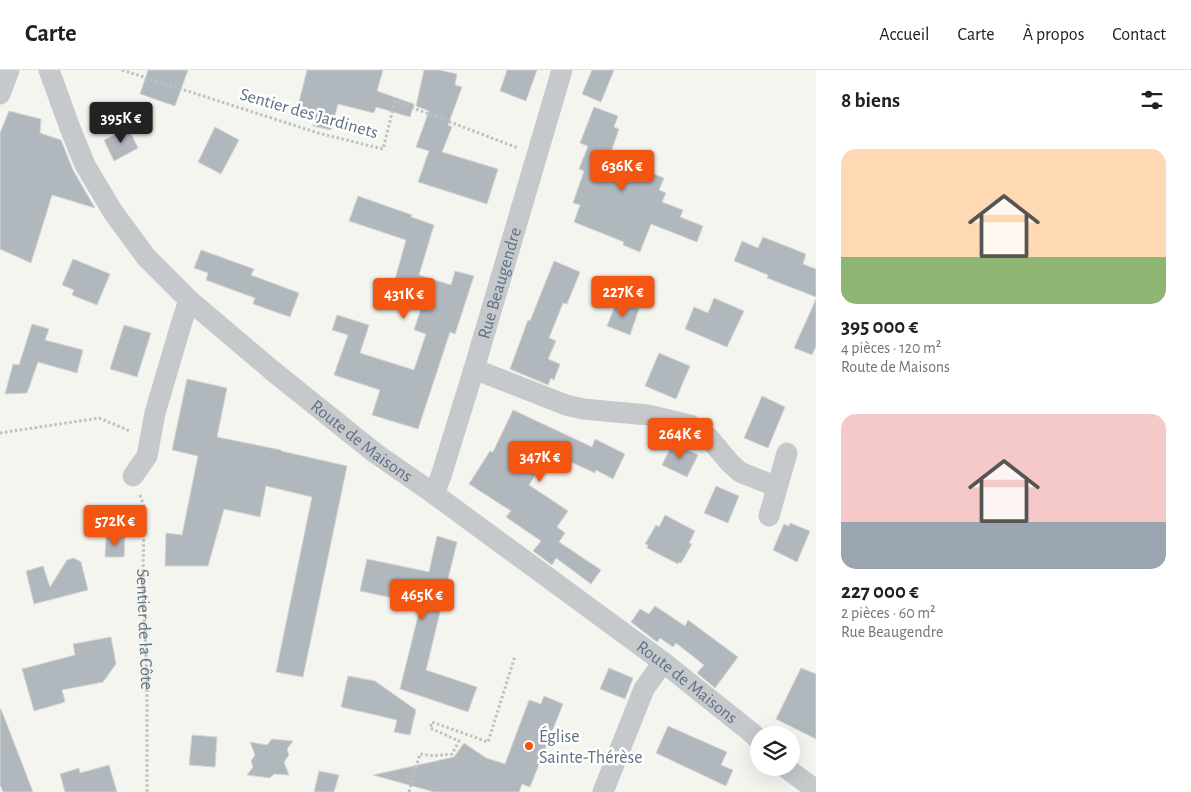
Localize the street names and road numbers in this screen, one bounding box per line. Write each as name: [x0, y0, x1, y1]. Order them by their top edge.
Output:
street label: Sentier des Jardinets: [238, 86, 380, 142]
street label: Rue Beaugendre: [475, 225, 525, 341]
street label: Route de Maisons: [307, 397, 415, 486]
street label: Sentier de la Côte: [133, 569, 155, 690]
street label: Route de Maisons: [633, 638, 740, 728]

